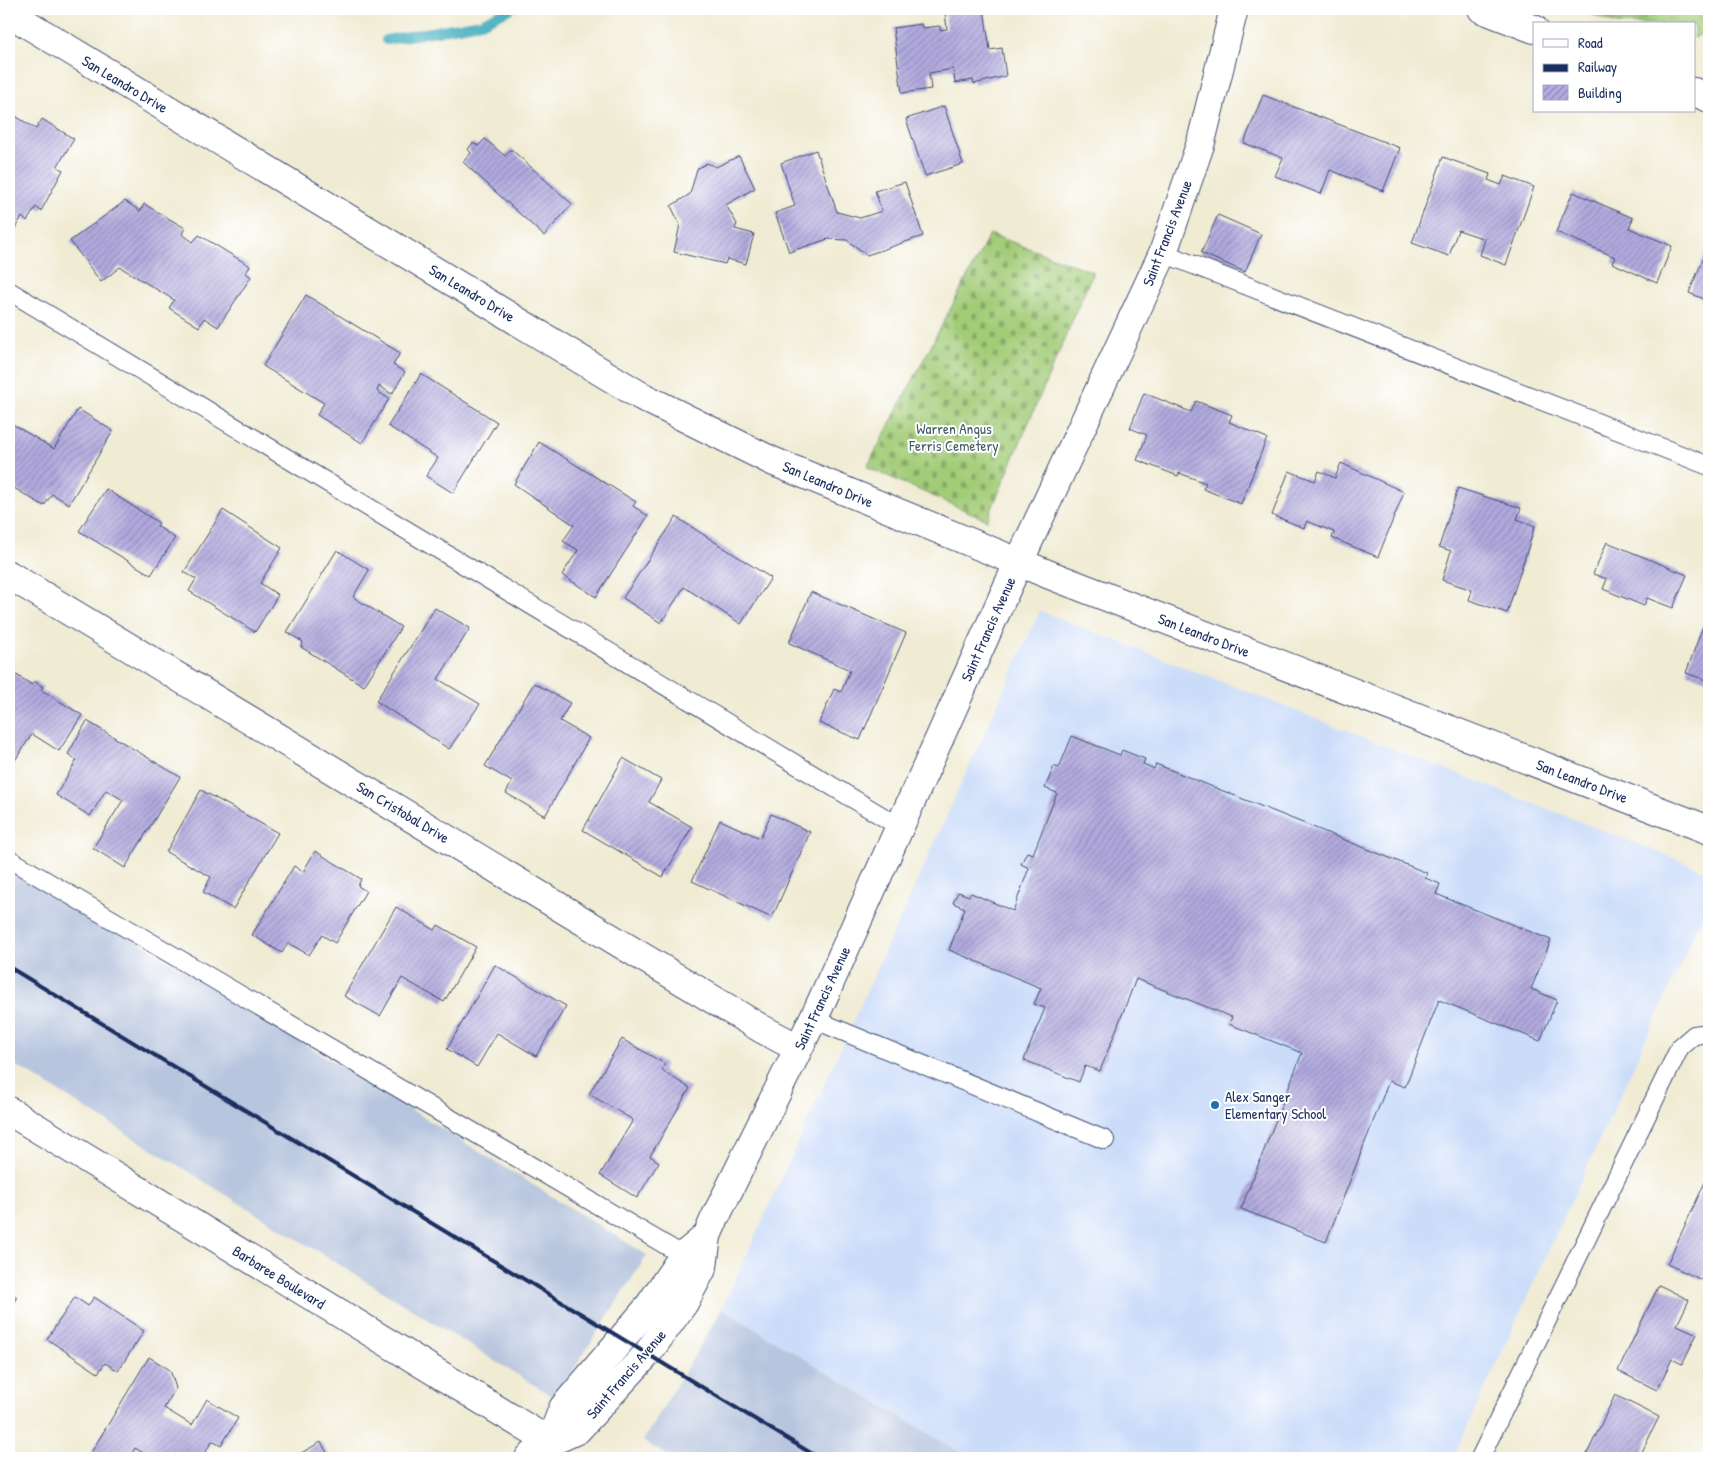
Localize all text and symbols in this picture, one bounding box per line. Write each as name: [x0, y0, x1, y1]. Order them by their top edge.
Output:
legend: [1533, 22, 1696, 112]
text: Road: [1578, 32, 1603, 53]
street label: San Leandro Drive: [78, 50, 172, 118]
text: Railway: [1578, 56, 1617, 77]
text: Building: [1578, 82, 1622, 103]
street label: Saint Francis Avenue: [1137, 177, 1197, 289]
street label: San Leandro Drive: [425, 259, 519, 327]
park label: Warren Angus Ferris Cemetery: [908, 418, 999, 456]
street label: San Leandro Drive: [779, 455, 877, 513]
street label: Saint Francis Avenue: [956, 574, 1020, 684]
street label: San Leandro Drive: [1155, 608, 1253, 662]
street label: San Leandro Drive: [1533, 754, 1631, 808]
street label: San Cristobal Drive: [353, 776, 453, 848]
street label: Saint Francis Avenue: [789, 943, 855, 1053]
place label: Alex Sanger Elementary School: [1225, 1086, 1326, 1124]
marker: Alex Sanger Elementary School: [1209, 1099, 1221, 1111]
street label: Barbaree Boulevard: [229, 1240, 329, 1314]
street label: Saint Francis Avenue: [581, 1325, 671, 1423]

